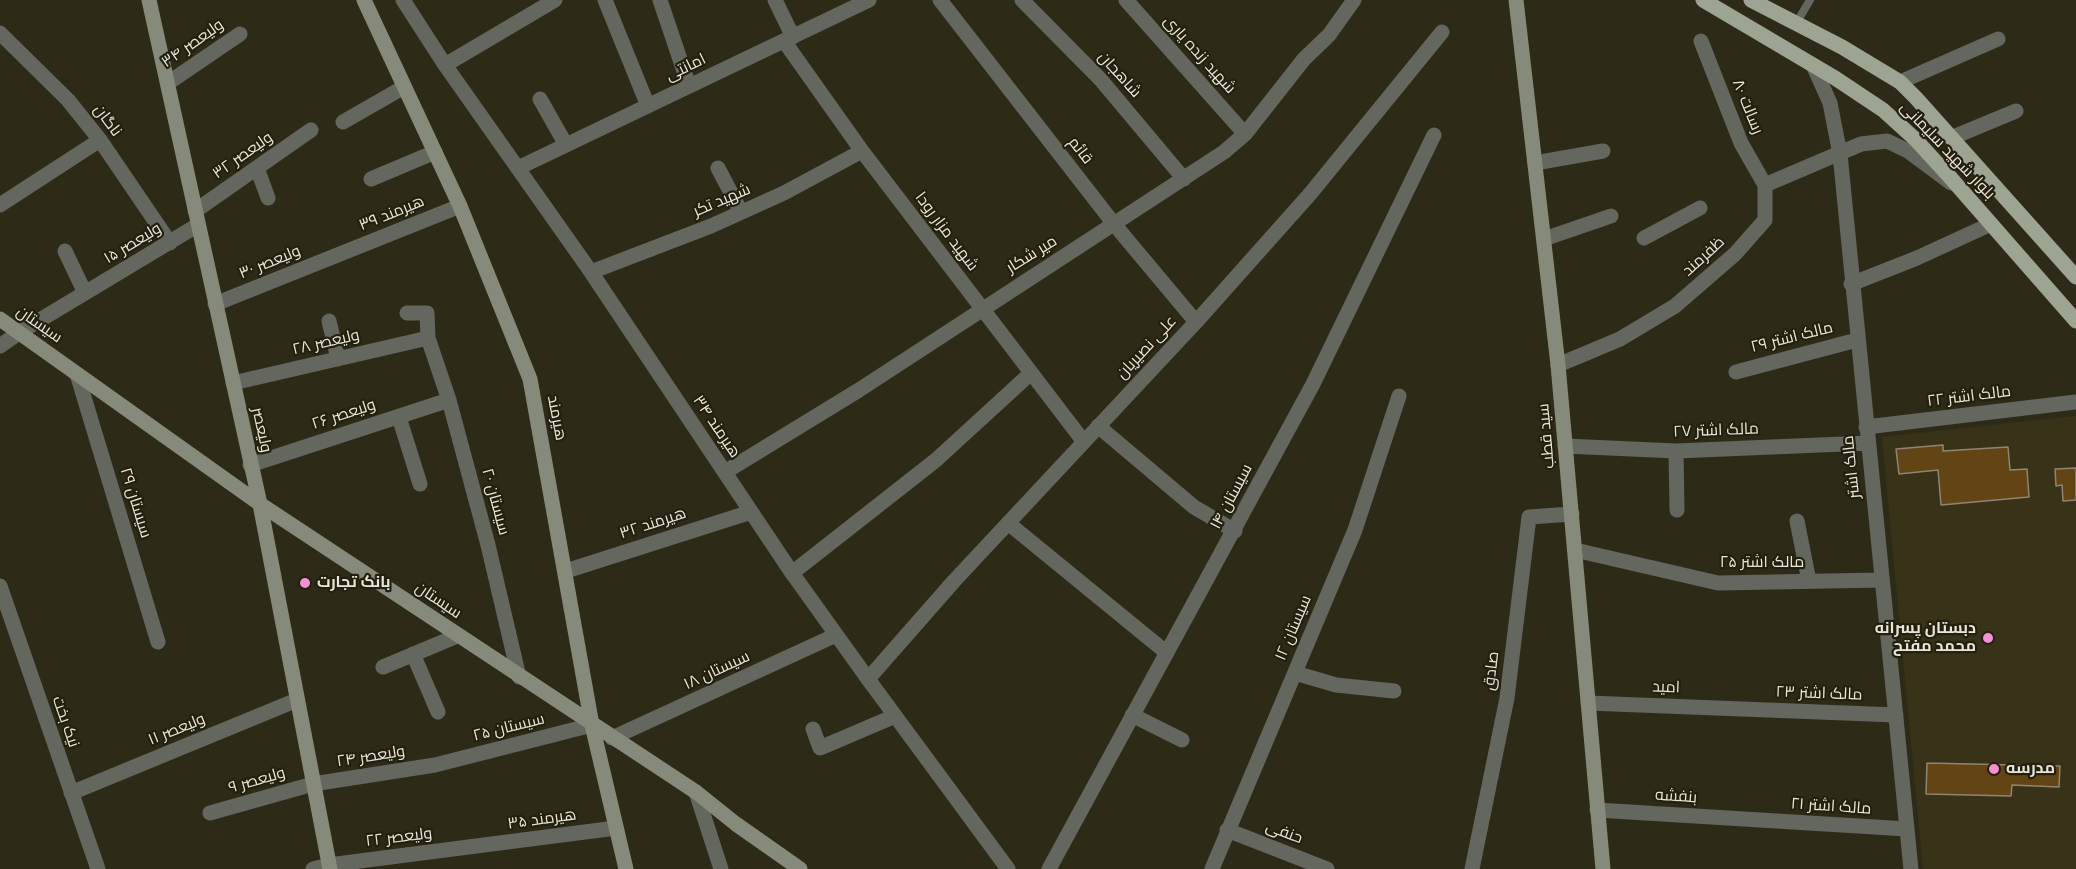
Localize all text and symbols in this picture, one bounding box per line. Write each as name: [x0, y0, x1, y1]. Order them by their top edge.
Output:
street label: شهید زنده یاری: [1159, 12, 1239, 98]
street label: ولیعصر ۳۴: [158, 16, 228, 72]
street label: شاهجان: [1093, 48, 1145, 102]
street label: امانتی: [663, 50, 709, 86]
street label: رسالت ۸۰: [1727, 77, 1767, 137]
street label: بلوار شهید سلیمانی: [1895, 98, 1999, 204]
street label: ناگان: [89, 101, 125, 141]
street label: ولیعصر ۳۲: [209, 128, 277, 184]
street label: قائم: [1063, 134, 1097, 168]
street label: شهید تکر: [690, 180, 754, 222]
street label: شهید مزار رودا: [910, 189, 982, 275]
street label: هیرمند ۳۹: [356, 192, 428, 236]
street label: ولیعصر ۱۵: [101, 219, 165, 269]
street label: میر شکار: [1003, 232, 1061, 278]
street label: ظفرمند: [1679, 233, 1729, 281]
street label: ولیعصر ۳۰: [236, 242, 304, 284]
street label: سیستان: [12, 302, 66, 348]
street label: علی نصیریان: [1113, 312, 1181, 384]
street label: مالک اشتر ۲۹: [1749, 319, 1835, 357]
street label: ولیعصر ۲۸: [291, 326, 361, 360]
street label: مالک اشتر ۲۲: [1926, 382, 2012, 412]
street label: هیرمند ۳۴: [688, 392, 744, 462]
street label: هیرمند: [542, 394, 570, 442]
street label: ولیعصر ۲۶: [310, 396, 378, 434]
street label: سید قطب: [1535, 403, 1559, 469]
street label: ولیعصر: [247, 406, 275, 454]
street label: مالک اشتر ۲۷: [1673, 420, 1759, 442]
street label: مالک اشتر: [1839, 434, 1865, 500]
street label: سیستان ۱۴: [1207, 461, 1257, 533]
street label: سیستان ۲۹: [115, 466, 155, 540]
street label: سیستان ۲۰: [477, 467, 513, 537]
street label: هیرمند ۳۲: [617, 504, 689, 544]
street label: مالک اشتر ۲۵: [1720, 553, 1804, 573]
place label: بانک تجارت: [317, 573, 391, 593]
marker: بانک تجارت: [298, 576, 312, 590]
street label: سیستان: [411, 579, 465, 623]
street label: سیستان ۱۲: [1272, 592, 1316, 664]
place label: دبستان پسرانه محمد مفتح: [1875, 619, 1976, 657]
marker: دبستان پسرانه محمد مفتح: [1981, 631, 1995, 645]
street label: سیستان ۱۸: [681, 647, 753, 695]
street label: صادق: [1480, 650, 1504, 692]
street label: امید: [1652, 678, 1680, 698]
street label: مالک اشتر ۲۳: [1775, 683, 1863, 705]
street label: نیک بخت: [47, 694, 83, 750]
street label: ولیعصر ۱۱: [146, 710, 208, 750]
street label: سیستان ۲۵: [471, 710, 547, 746]
street label: ولیعصر ۲۴: [335, 742, 407, 772]
place label: مدرسه: [2006, 759, 2055, 779]
marker: مدرسه: [1987, 762, 2001, 776]
street label: ولیعصر ۹: [226, 764, 288, 798]
street label: بنفشه: [1654, 786, 1698, 808]
street label: مالک اشتر ۲۱: [1790, 795, 1872, 819]
street label: هیرمند ۳۵: [506, 806, 578, 834]
street label: حنفی: [1263, 817, 1305, 849]
street label: ولیعصر ۲۲: [365, 824, 433, 852]

